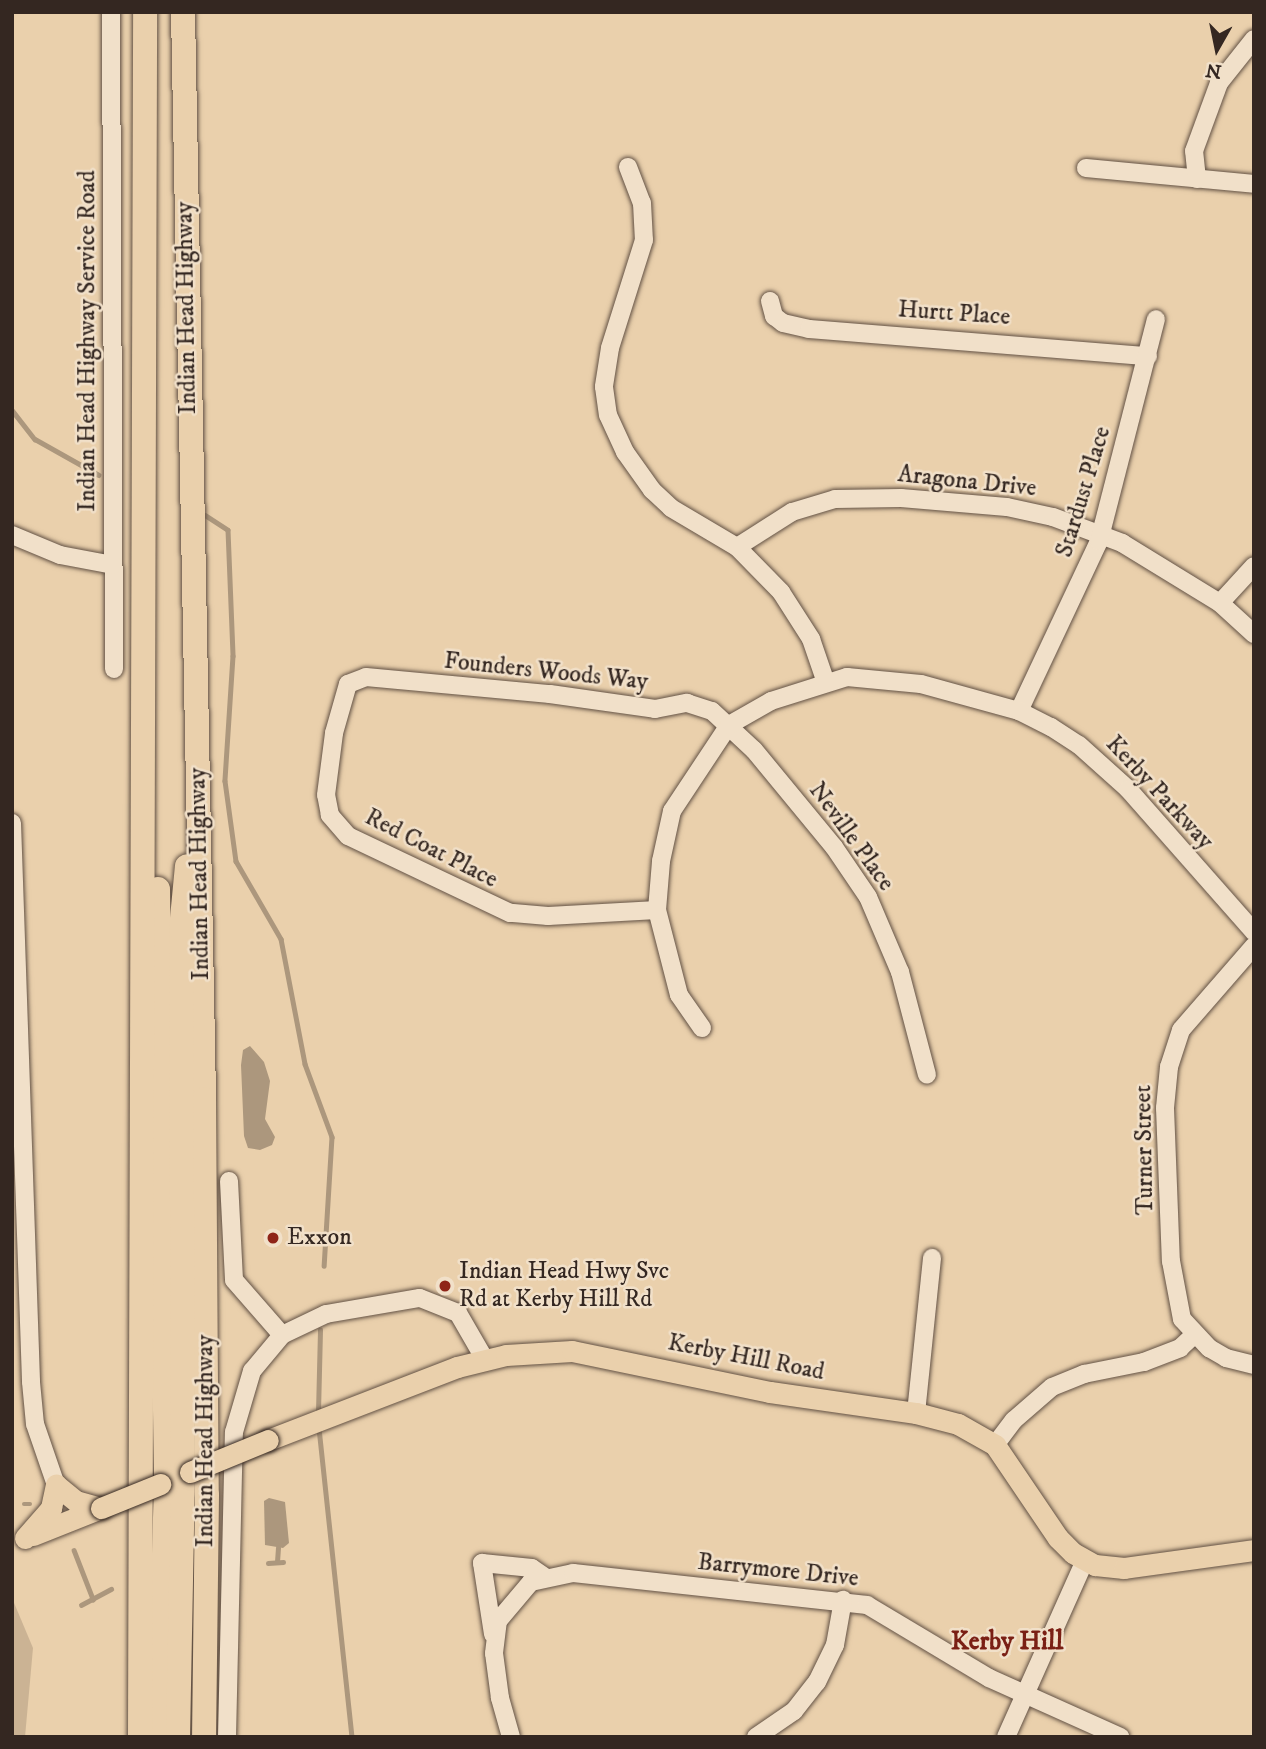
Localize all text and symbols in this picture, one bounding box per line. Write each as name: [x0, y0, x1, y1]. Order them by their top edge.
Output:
north arrow: [1182, 14, 1252, 84]
text: N: [1204, 58, 1223, 83]
street label: Indian Head Highway Service Road: [74, 170, 102, 512]
street label: Indian Head Highway: [171, 201, 203, 415]
street label: Hurtt Place: [897, 296, 1011, 332]
street label: Stardust Place: [1050, 423, 1118, 561]
street label: Aragona Drive: [896, 460, 1038, 504]
street label: Founders Woods Way: [443, 647, 649, 697]
street label: Kerby Parkway: [1099, 730, 1219, 856]
street label: Indian Head Highway: [184, 767, 216, 981]
street label: Neville Place: [802, 777, 900, 897]
street label: Red Coat Place: [360, 803, 502, 895]
street label: Turner Street: [1129, 1085, 1161, 1215]
place label: Exxon: [287, 1224, 352, 1252]
marker: Exxon: [265, 1230, 281, 1246]
place label: Indian Head Hwy Svc Rd at Kerby Hill Rd: [459, 1258, 669, 1314]
marker: Indian Head Hwy Svc Rd at Kerby Hill Rd: [437, 1278, 453, 1294]
street label: Kerby Hill Road: [665, 1329, 827, 1387]
street label: Indian Head Highway: [192, 1335, 220, 1547]
street label: Barrymore Drive: [696, 1548, 860, 1594]
district label: Kerby Hill: [951, 1626, 1063, 1658]

